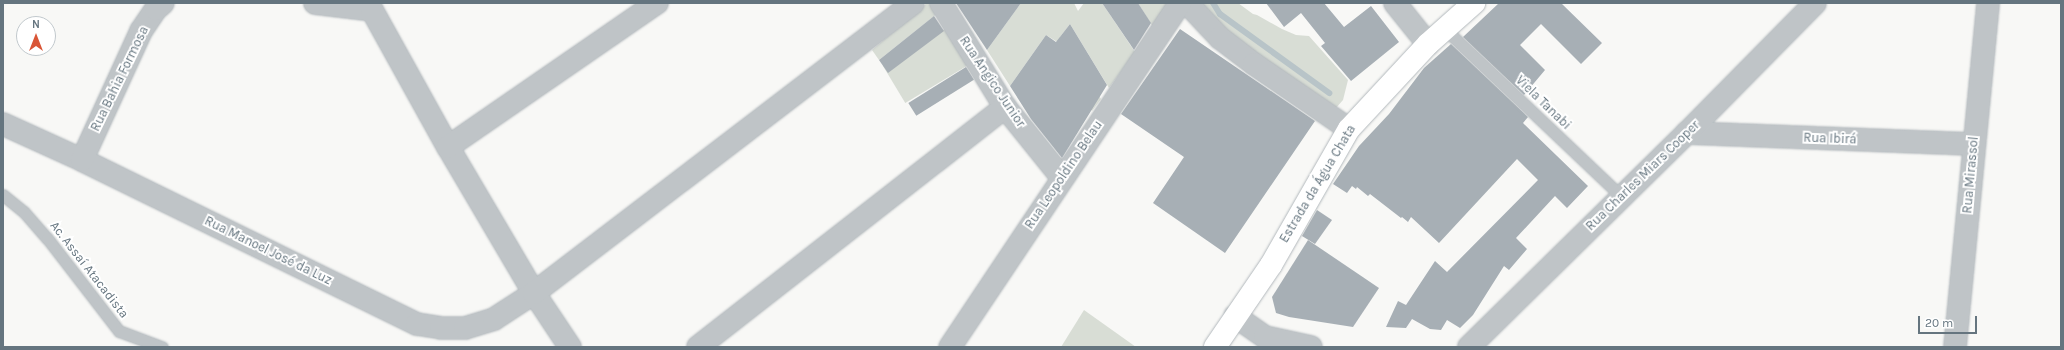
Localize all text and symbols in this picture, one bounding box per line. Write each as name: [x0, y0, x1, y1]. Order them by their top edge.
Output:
north arrow: [16, 16, 56, 56]
text: N: [32, 18, 40, 31]
street label: Rua Bahia Formosa: [88, 24, 152, 134]
street label: Rua Angico Junior: [956, 34, 1028, 130]
street label: Viela Tanabi: [1512, 73, 1574, 133]
street label: Rua Leopoldino Belau: [1022, 118, 1106, 232]
street label: Rua Charles Miars Cooper: [1583, 118, 1703, 234]
street label: Estrada da Água Chata: [1277, 122, 1359, 246]
street label: Rua Ibirá: [1803, 130, 1857, 148]
street label: Rua Mirassol: [1960, 136, 1982, 214]
street label: Rua Manoel José da Luz: [202, 213, 334, 289]
street label: Ac. Assaí Atacadista: [46, 218, 132, 322]
scale bar: [1920, 308, 1979, 334]
text: 20 m: [1925, 316, 1953, 330]

